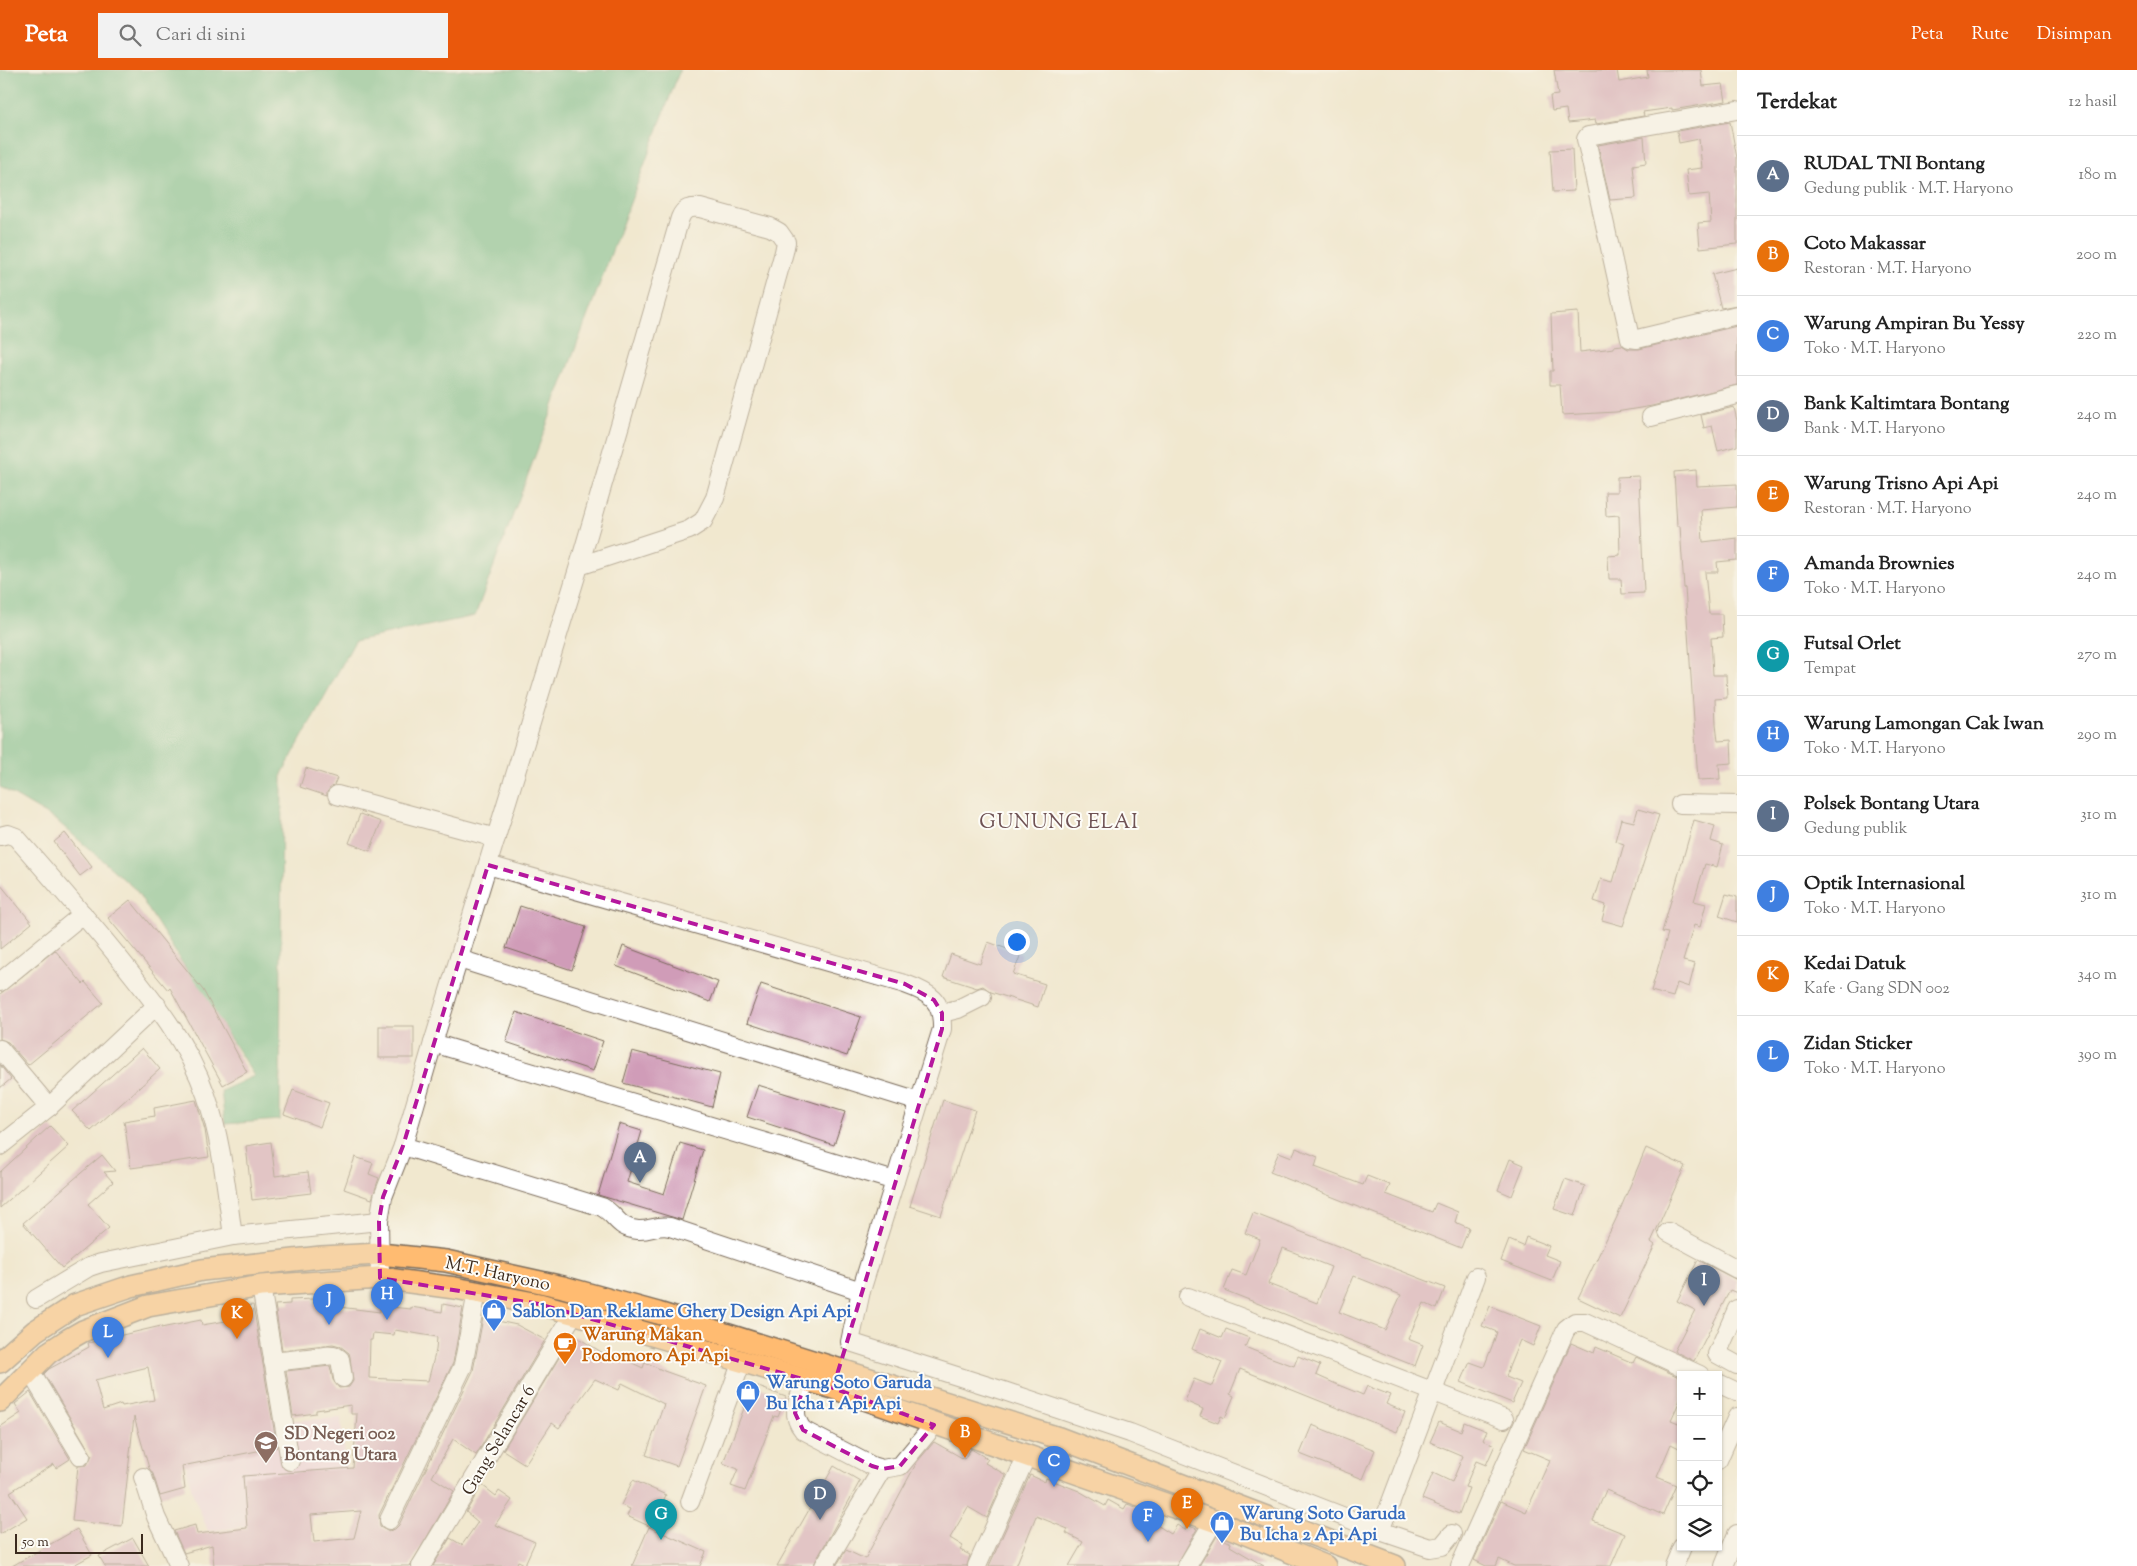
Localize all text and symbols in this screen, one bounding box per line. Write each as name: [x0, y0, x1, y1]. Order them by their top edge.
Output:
search box: [98, 13, 448, 58]
text: Peta: [25, 18, 68, 52]
icon: search: [116, 21, 144, 49]
text: Cari di sini: [156, 22, 246, 49]
text: Peta: [1911, 22, 1943, 48]
text: Rute: [1971, 22, 2009, 48]
text: Disimpan: [2037, 22, 2112, 48]
text: Terdekat: [1757, 88, 1837, 118]
text: 12 hasil: [2069, 91, 2117, 114]
text: RUDAL TNI Bontang: [1804, 151, 1985, 178]
text: A: [1767, 164, 1780, 187]
text: 180 m: [2078, 164, 2117, 187]
text: Gedung publik · M.T. Haryono: [1804, 178, 2013, 201]
text: Coto Makassar: [1804, 231, 1926, 258]
text: B: [1768, 244, 1778, 267]
text: 200 m: [2076, 244, 2117, 267]
text: Restoran · M.T. Haryono: [1804, 258, 1972, 281]
text: Warung Ampiran Bu Yessy: [1804, 311, 2025, 338]
text: C: [1767, 324, 1779, 347]
text: 220 m: [2077, 324, 2117, 347]
text: Toko · M.T. Haryono: [1804, 338, 1945, 361]
text: Bank Kaltimtara Bontang: [1804, 391, 2009, 418]
text: D: [1767, 404, 1779, 427]
text: 240 m: [2076, 404, 2117, 427]
text: Bank · M.T. Haryono: [1804, 418, 1945, 441]
text: Warung Trisno Api Api: [1804, 471, 1998, 498]
text: E: [1768, 484, 1778, 507]
text: 240 m: [2076, 484, 2117, 507]
text: Restoran · M.T. Haryono: [1804, 498, 1972, 521]
text: Amanda Brownies: [1804, 551, 1954, 578]
text: F: [1769, 564, 1777, 587]
text: 240 m: [2076, 564, 2117, 587]
text: Toko · M.T. Haryono: [1804, 578, 1945, 601]
text: Futsal Orlet: [1804, 631, 1901, 658]
text: G: [1766, 644, 1780, 667]
text: 270 m: [2077, 644, 2117, 667]
text: Tempat: [1804, 658, 1856, 681]
text: Warung Lamongan Cak Iwan: [1804, 711, 2044, 738]
text: H: [1767, 724, 1779, 747]
text: 290 m: [2077, 724, 2117, 747]
text: Toko · M.T. Haryono: [1804, 738, 1945, 761]
text: Polsek Bontang Utara: [1804, 791, 1980, 818]
text: I: [1770, 804, 1776, 827]
text: 310 m: [2080, 804, 2117, 827]
district label: GUNUNG ELAI: [979, 809, 1139, 838]
text: Gedung publik: [1804, 818, 1908, 841]
text: Optik Internasional: [1804, 871, 1965, 898]
text: J: [1771, 884, 1775, 907]
text: 310 m: [2080, 884, 2117, 907]
text: Toko · M.T. Haryono: [1804, 898, 1945, 921]
your location: [1004, 929, 1030, 955]
text: Kedai Datuk: [1804, 951, 1906, 978]
text: K: [1767, 964, 1779, 987]
text: 340 m: [2078, 964, 2117, 987]
text: Kafe · Gang SDN 002: [1804, 978, 1950, 1001]
text: Zidan Sticker: [1804, 1031, 1912, 1058]
text: L: [1768, 1044, 1778, 1067]
text: 390 m: [2078, 1044, 2117, 1067]
text: Toko · M.T. Haryono: [1804, 1058, 1945, 1081]
pin: A: [624, 1142, 656, 1183]
street label: M.T. Haryono: [443, 1251, 553, 1299]
pin: I: [1688, 1265, 1720, 1306]
pin: H: [371, 1279, 403, 1320]
pin: J: [313, 1284, 345, 1325]
pin: K: [221, 1298, 253, 1339]
shop icon: Sablon Dan Reklame Ghery Design Api Api: [481, 1298, 507, 1332]
place label: Sablon Dan Reklame Ghery Design Api Api: [512, 1300, 852, 1326]
pin: L: [92, 1317, 124, 1358]
place label: Warung Makan Podomoro Api Api: [582, 1323, 730, 1370]
cafe icon: Warung Makan Podomoro Api Api: [552, 1331, 578, 1365]
place label: Warung Soto Garuda Bu Icha 1 Api Api: [766, 1371, 933, 1418]
map controls: [1677, 1371, 1722, 1551]
button: +: [1677, 1371, 1722, 1416]
shop icon: Warung Soto Garuda Bu Icha 1 Api Api: [735, 1379, 761, 1413]
street label: Gang Selancar 6: [456, 1381, 543, 1501]
button: −: [1677, 1416, 1722, 1461]
pin: B: [949, 1417, 981, 1458]
place label: SD Negeri 002 Bontang Utara: [284, 1422, 398, 1469]
school or university icon: SD Negeri 002 Bontang Utara: [253, 1430, 279, 1464]
pin: C: [1038, 1446, 1070, 1487]
button: locate: [1677, 1461, 1722, 1506]
pin: D: [804, 1479, 836, 1520]
pin: E: [1171, 1488, 1203, 1529]
pin: G: [645, 1499, 677, 1540]
pin: F: [1132, 1501, 1164, 1542]
place label: Warung Soto Garuda Bu Icha 2 Api Api: [1240, 1502, 1407, 1549]
button: layers: [1677, 1506, 1722, 1551]
shop icon: Warung Soto Garuda Bu Icha 2 Api Api: [1209, 1510, 1235, 1544]
scale bar: [15, 1531, 142, 1554]
text: 50 m: [22, 1533, 49, 1553]

